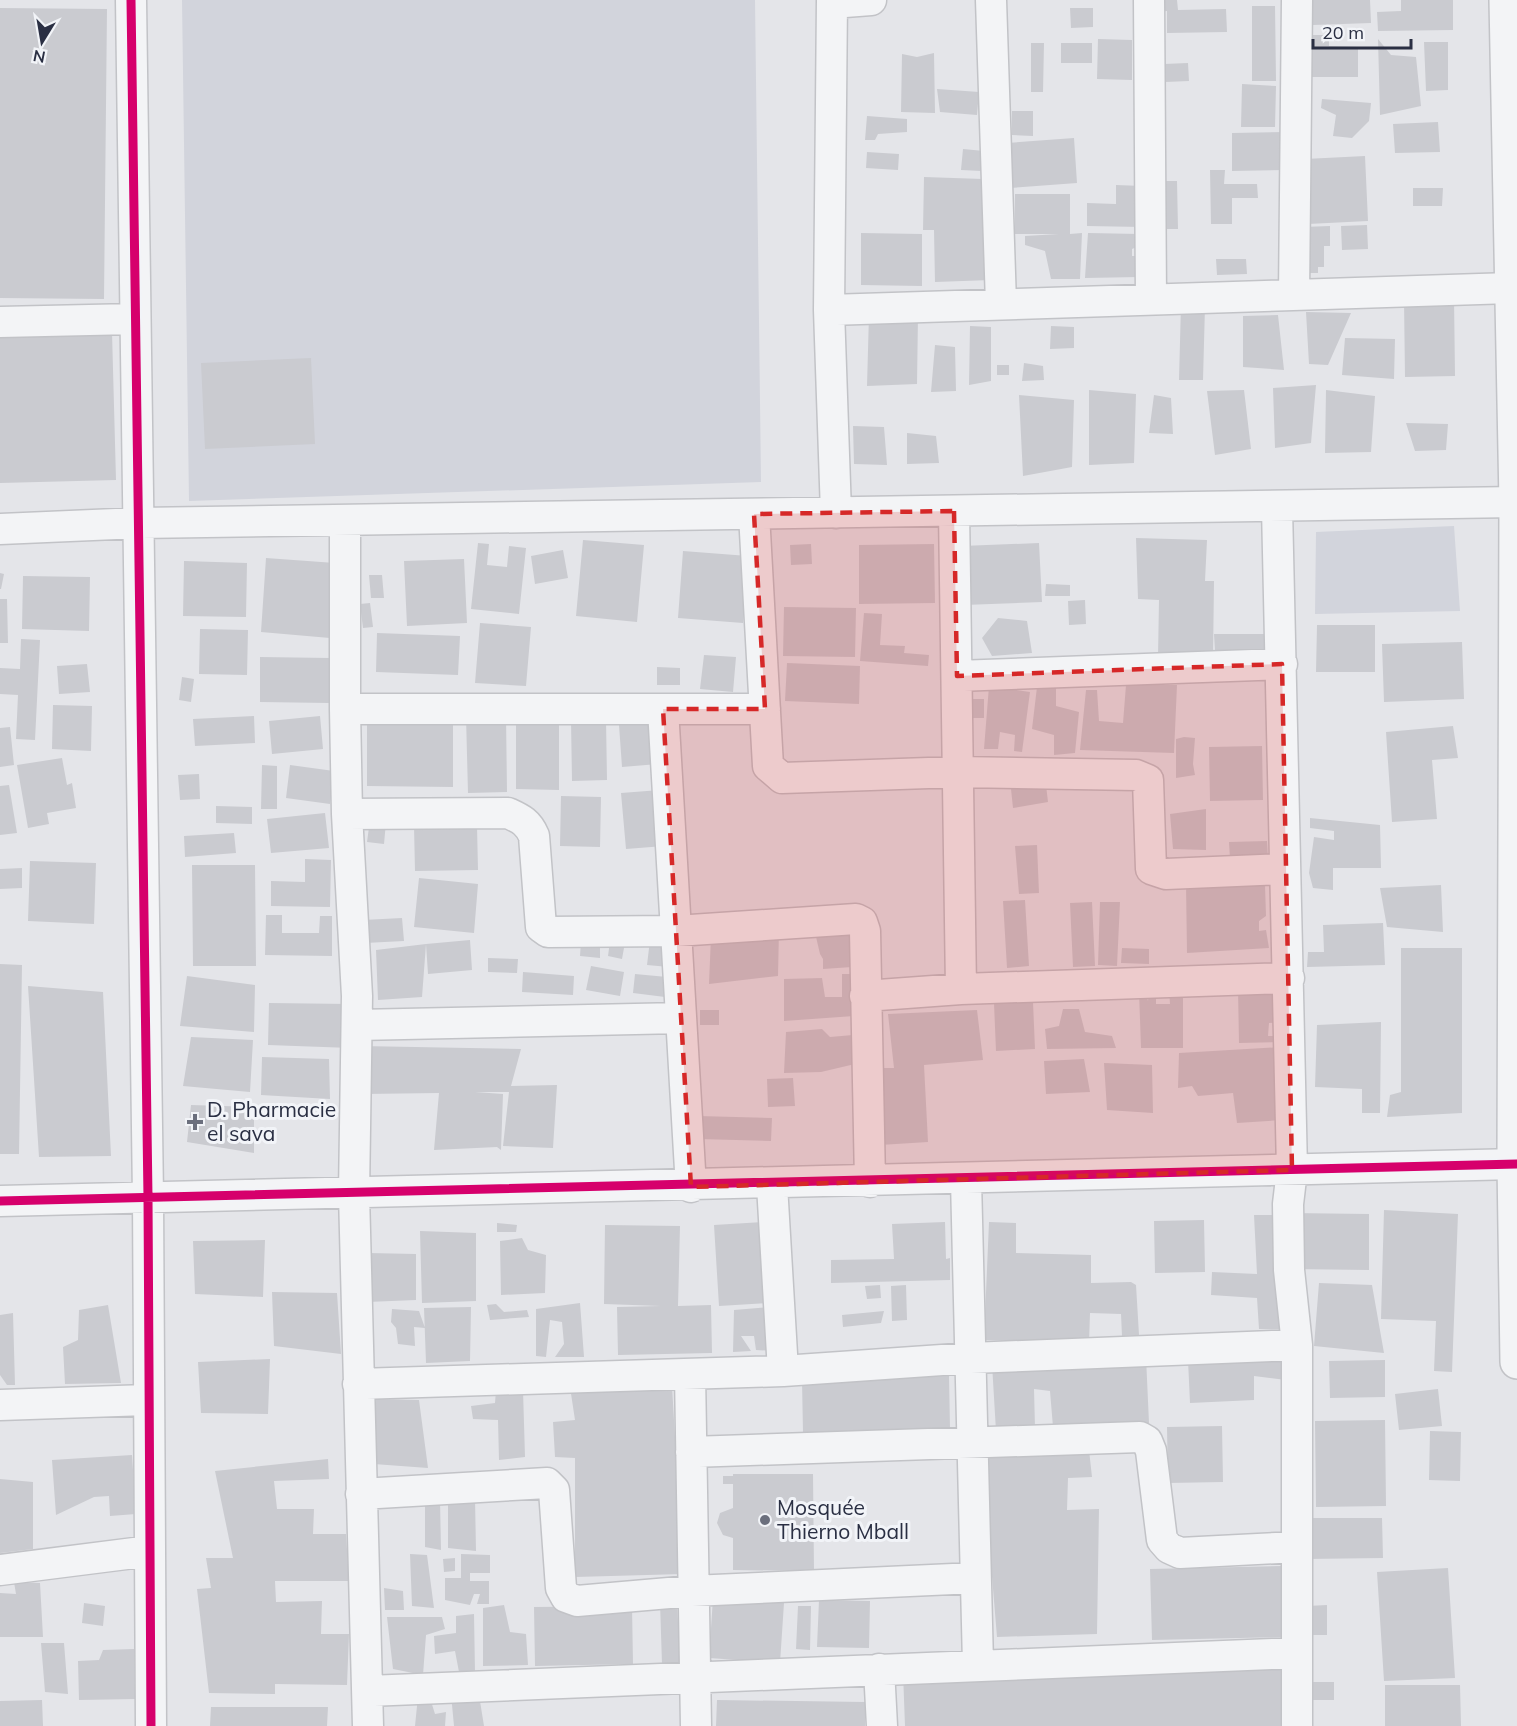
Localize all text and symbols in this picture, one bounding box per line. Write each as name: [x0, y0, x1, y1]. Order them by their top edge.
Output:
north arrow: [12, 12, 72, 72]
scale bar: [1313, 12, 1410, 50]
text: 20 m: [1322, 21, 1364, 44]
text: N: [31, 46, 47, 68]
place label: D. Pharmacie el sava: [207, 1096, 336, 1146]
marker: D. Pharmacie el sava: [188, 1115, 202, 1129]
place label: Mosquée Thierno Mball: [777, 1494, 909, 1544]
marker: Mosquée Thierno Mball: [758, 1513, 772, 1527]

